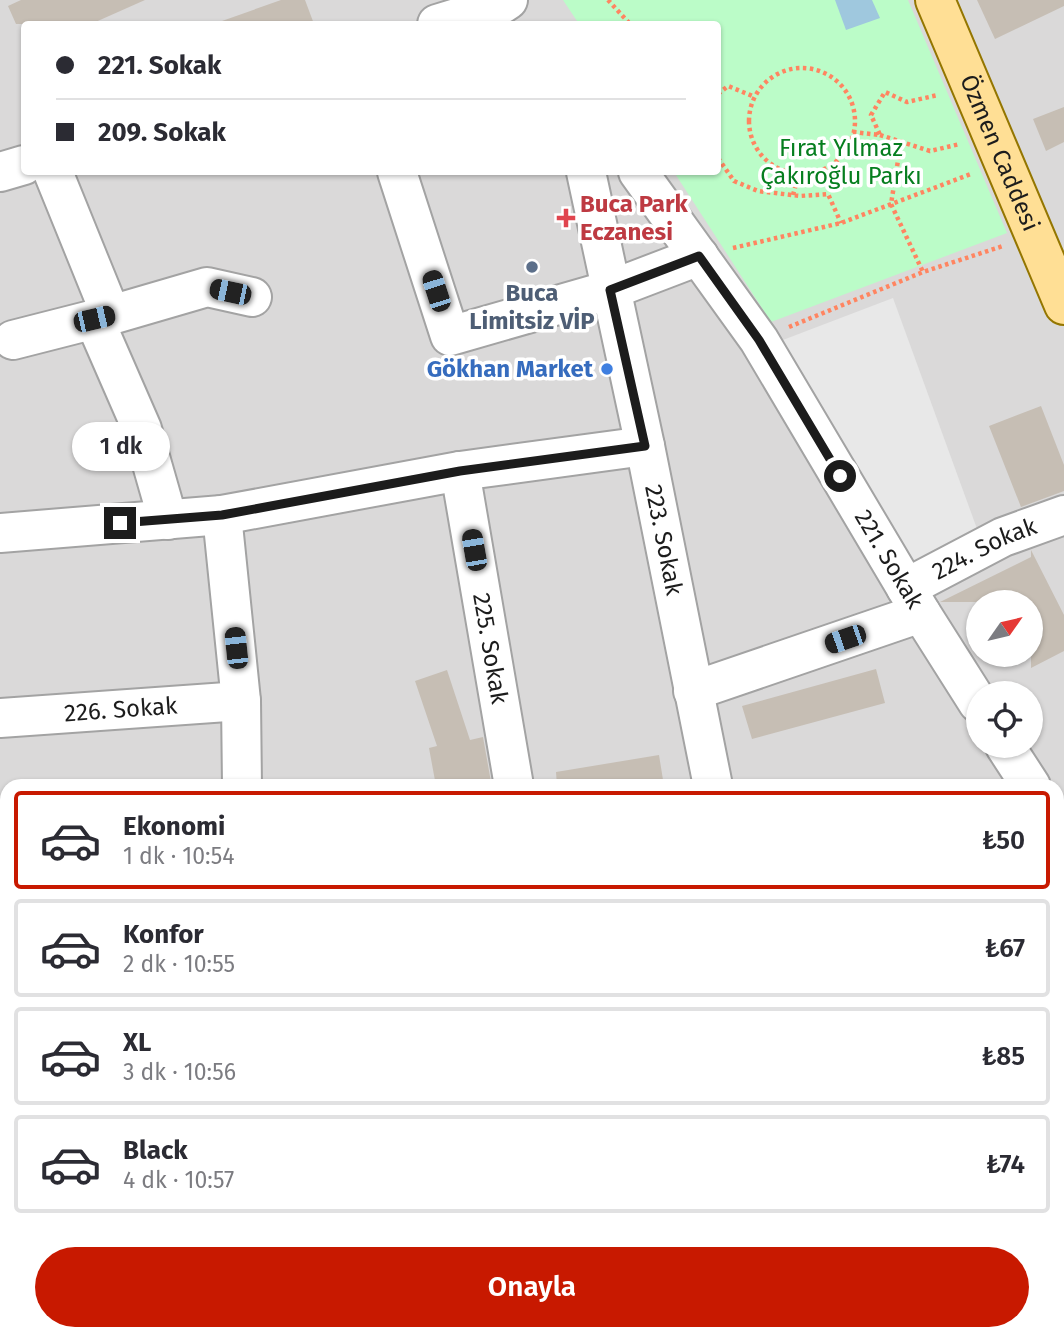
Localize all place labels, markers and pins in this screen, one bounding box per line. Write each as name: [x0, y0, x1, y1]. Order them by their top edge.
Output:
place label: Buca Park Eczanesi: [580, 190, 689, 246]
marker: Buca Park Eczanesi: [558, 210, 574, 226]
marker: Buca Limitsiz VİP: [524, 259, 540, 275]
place label: Buca Limitsiz VİP: [469, 279, 595, 335]
place label: Gökhan Market: [427, 355, 594, 383]
marker: Gökhan Market: [599, 361, 615, 377]

